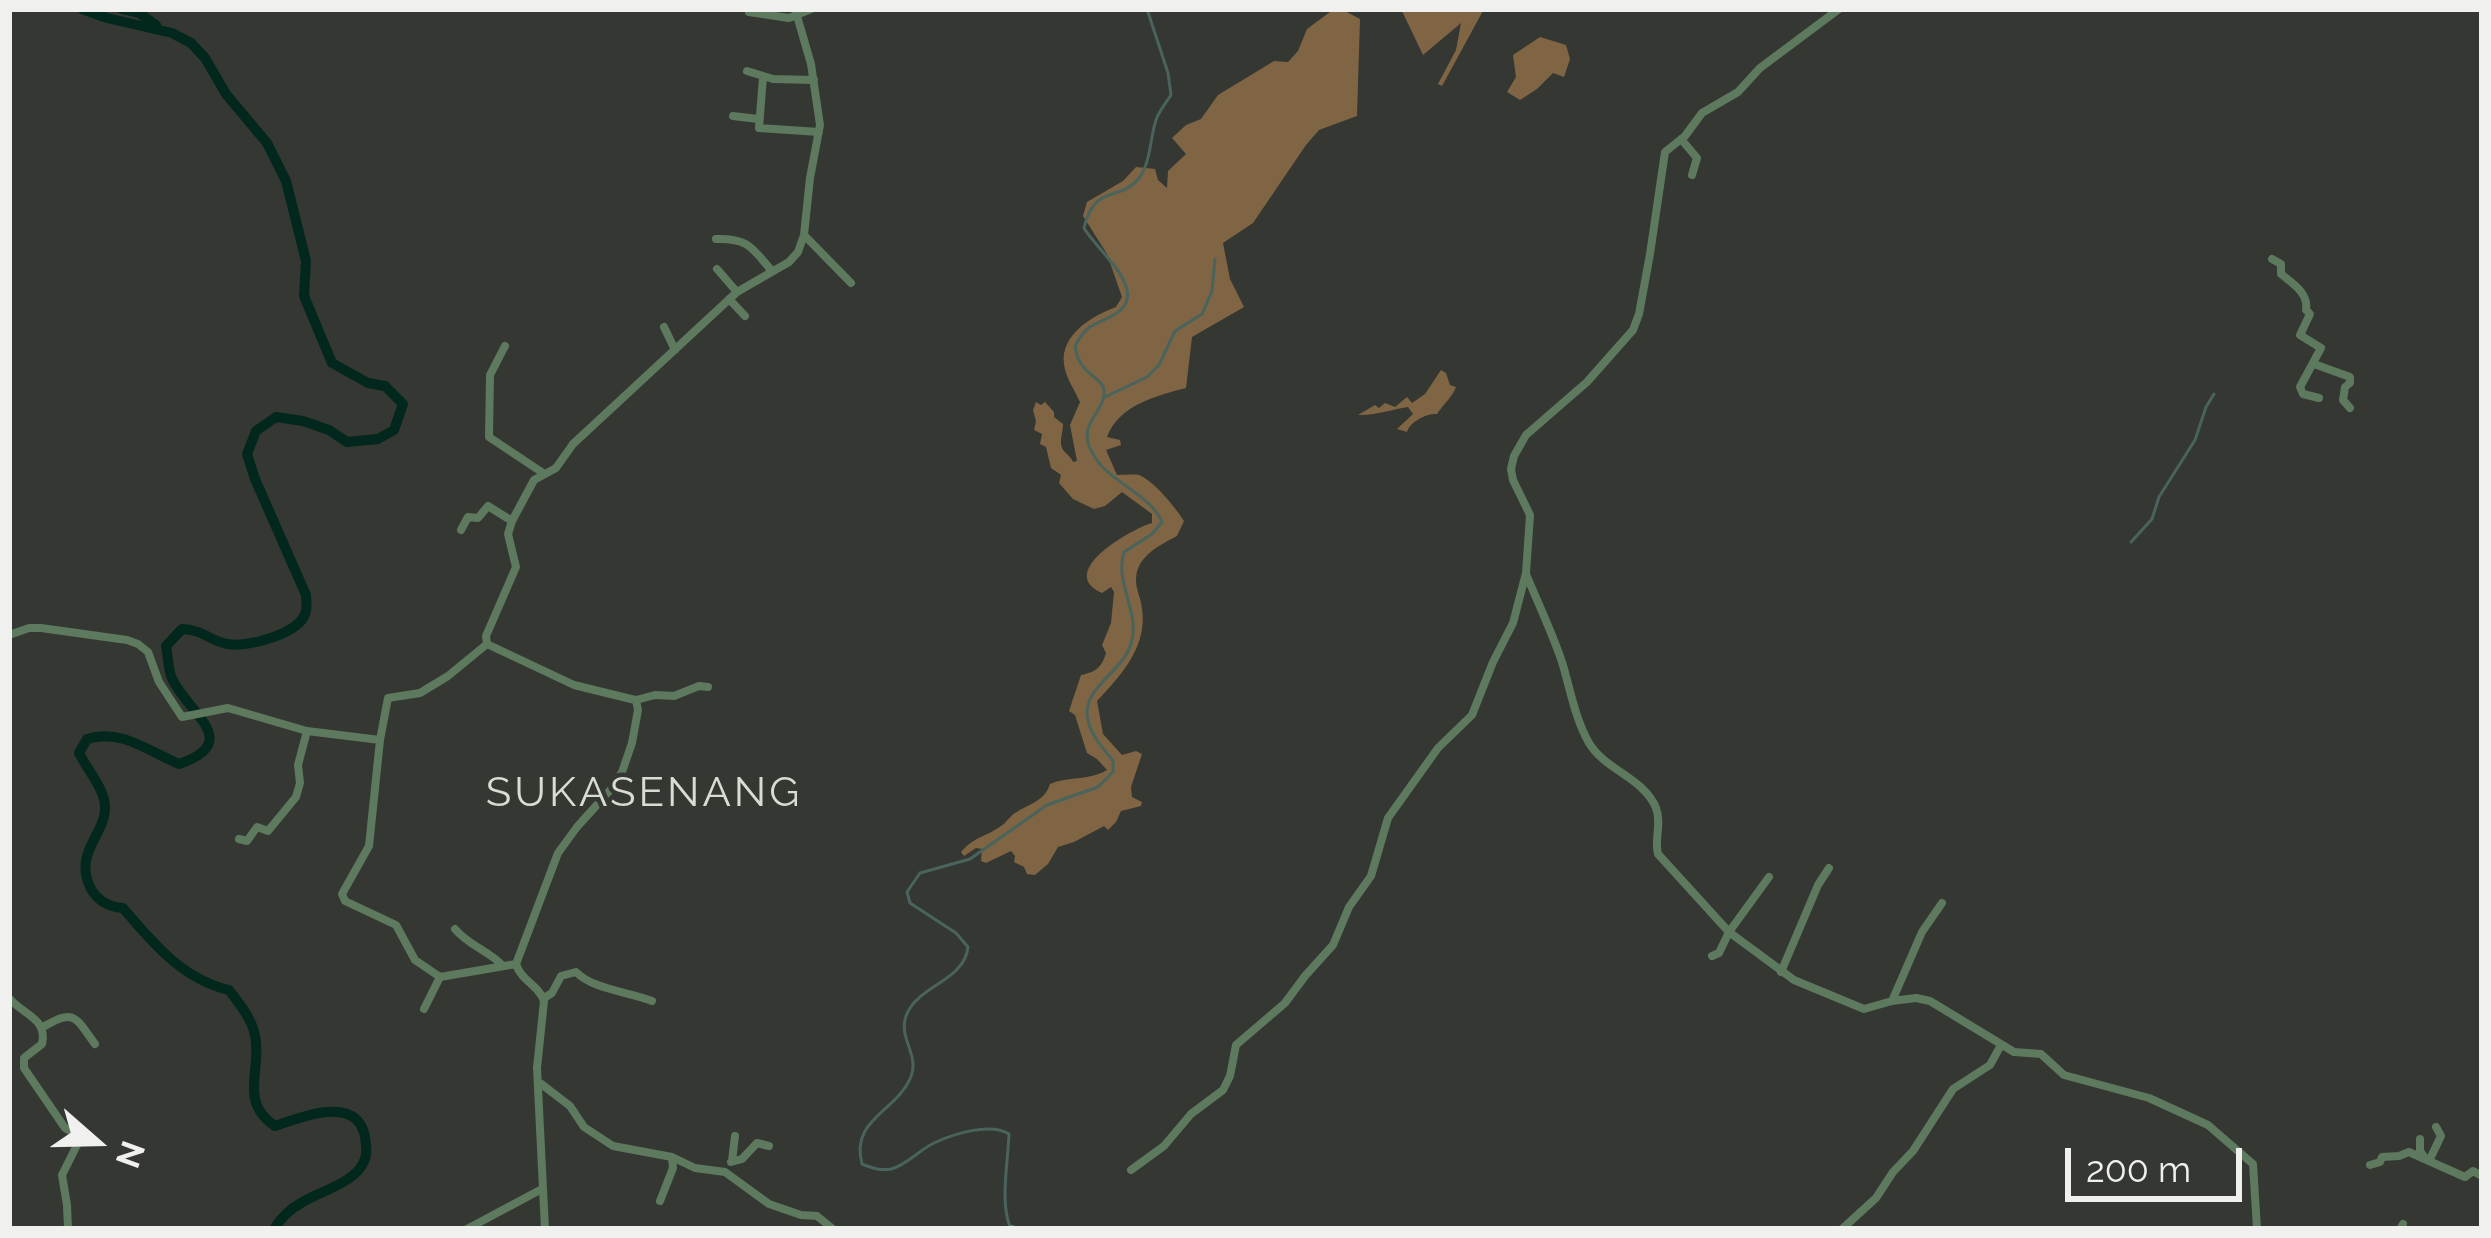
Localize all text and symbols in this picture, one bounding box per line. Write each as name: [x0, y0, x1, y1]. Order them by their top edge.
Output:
district label: SUKASENANG: [486, 768, 802, 818]
north arrow: [36, 1082, 156, 1202]
scale bar: [2071, 1124, 2248, 1198]
text: N: [108, 1136, 153, 1173]
text: 200 m: [2086, 1148, 2191, 1190]

